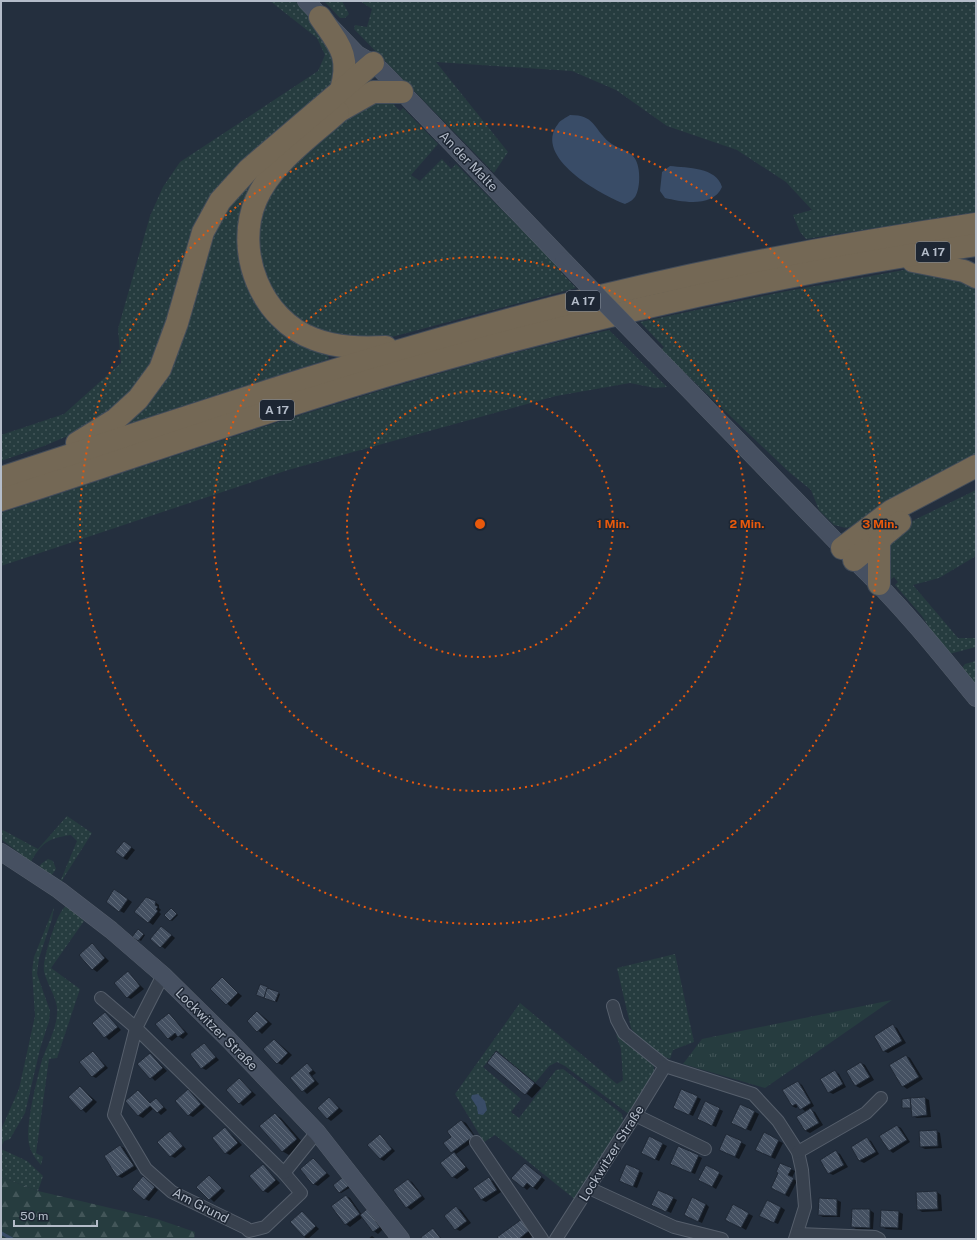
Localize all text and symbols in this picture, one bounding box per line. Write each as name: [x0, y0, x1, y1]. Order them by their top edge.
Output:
street label: An der Malte: [436, 128, 501, 194]
road number: A 17: [916, 242, 950, 262]
road number: A 17: [566, 291, 600, 311]
road number: A 17: [260, 400, 294, 420]
centre of rings: [473, 517, 487, 531]
text: 1 Min.: [597, 517, 629, 531]
text: 2 Min.: [730, 517, 764, 531]
text: 3 Min.: [862, 517, 898, 531]
street label: Lockwitzer Straße: [173, 985, 261, 1073]
street label: Lockwitzer Straße: [576, 1103, 647, 1204]
street label: Am Grund: [170, 1185, 231, 1226]
scale bar: [14, 1202, 97, 1228]
text: 50 m: [20, 1209, 48, 1223]

